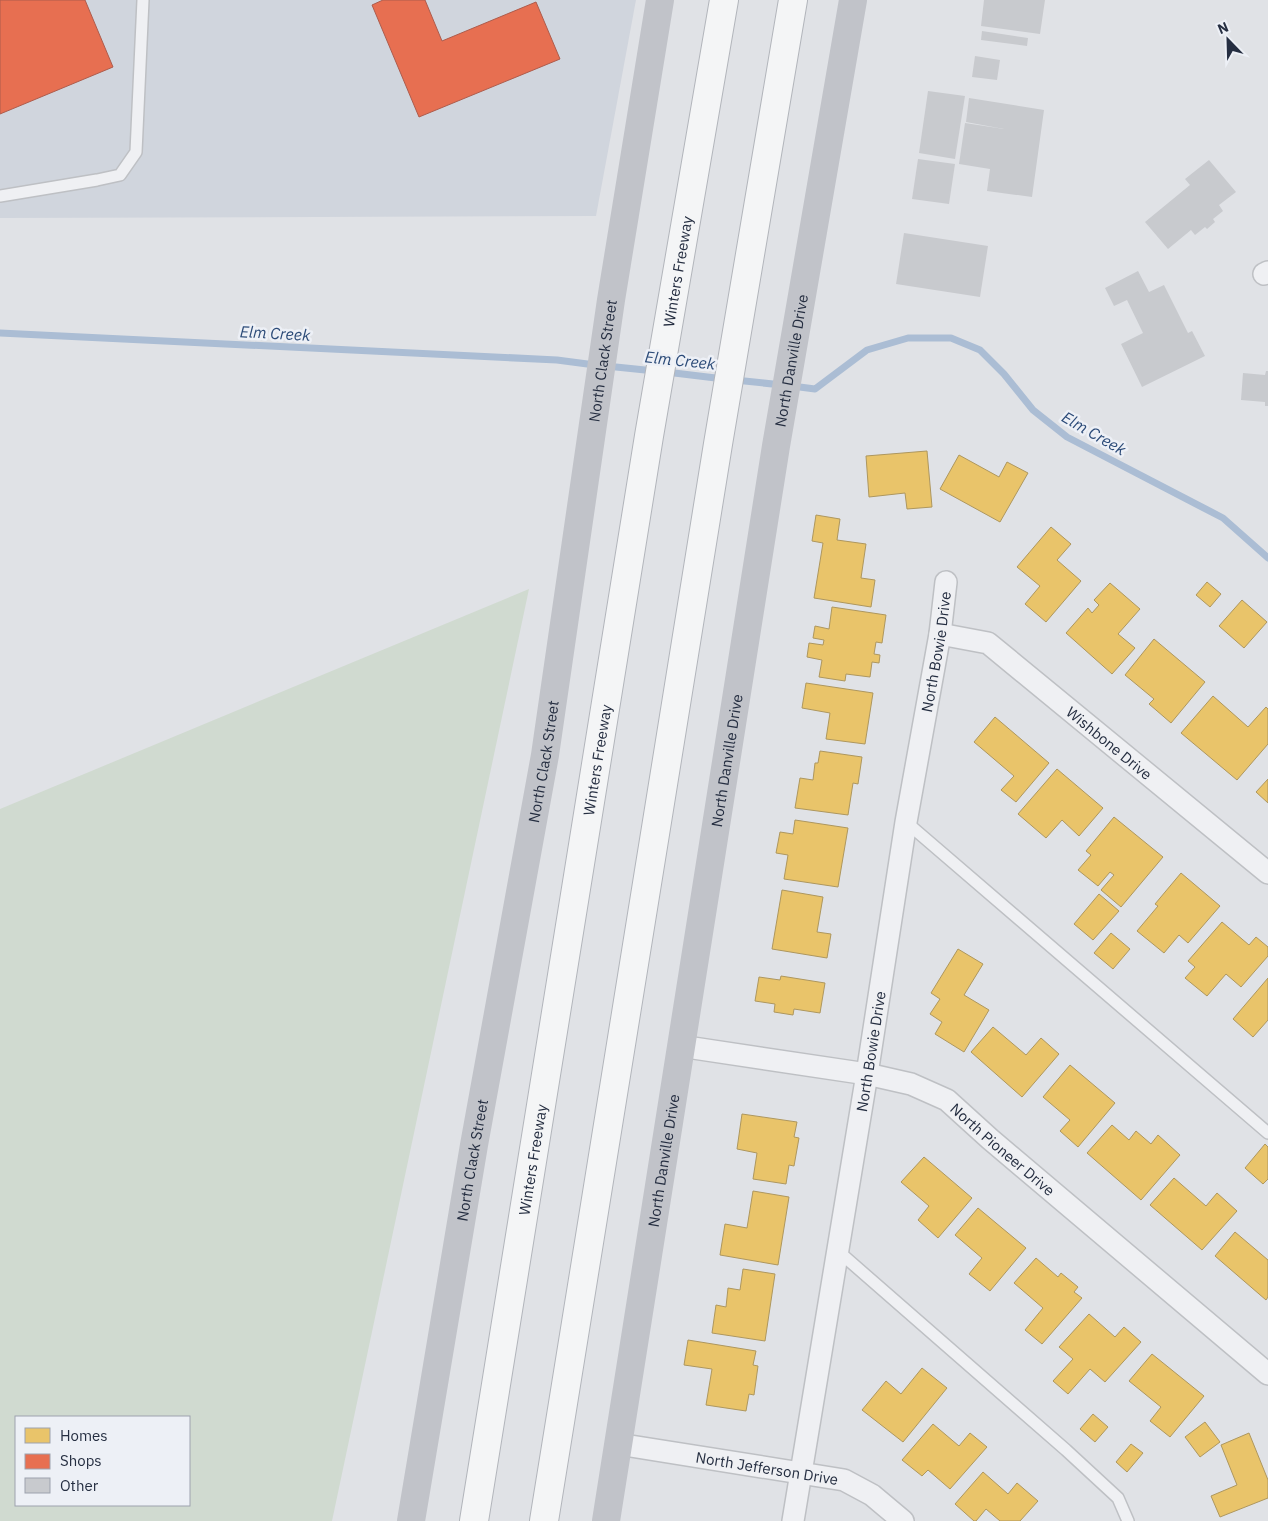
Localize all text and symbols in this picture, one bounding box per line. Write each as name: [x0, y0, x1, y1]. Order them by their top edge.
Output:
north arrow: [1203, 15, 1253, 65]
text: N: [1215, 18, 1231, 38]
street label: Winters Freeway: [658, 214, 696, 328]
street label: North Danville Drive: [770, 293, 812, 428]
street label: North Clack Street: [584, 298, 620, 423]
water label: Elm Creek: [239, 321, 311, 345]
water label: Elm Creek: [644, 346, 717, 374]
water label: Elm Creek: [1058, 407, 1130, 460]
street label: North Bowie Drive: [917, 590, 954, 714]
street label: North Danville Drive: [706, 693, 746, 828]
street label: North Clack Street: [523, 699, 562, 824]
street label: Winters Freeway: [578, 702, 615, 817]
street label: Wishbone Drive: [1063, 702, 1156, 784]
street label: North Bowie Drive: [851, 990, 889, 1113]
street label: North Danville Drive: [643, 1093, 683, 1228]
street label: North Clack Street: [452, 1098, 492, 1223]
street label: North Pioneer Drive: [947, 1099, 1059, 1199]
street label: Winters Freeway: [514, 1102, 551, 1217]
legend: [15, 1416, 190, 1506]
text: Homes: [60, 1426, 108, 1445]
street label: North Jefferson Drive: [695, 1447, 840, 1488]
text: Shops: [60, 1451, 102, 1470]
text: Other: [60, 1476, 99, 1495]

